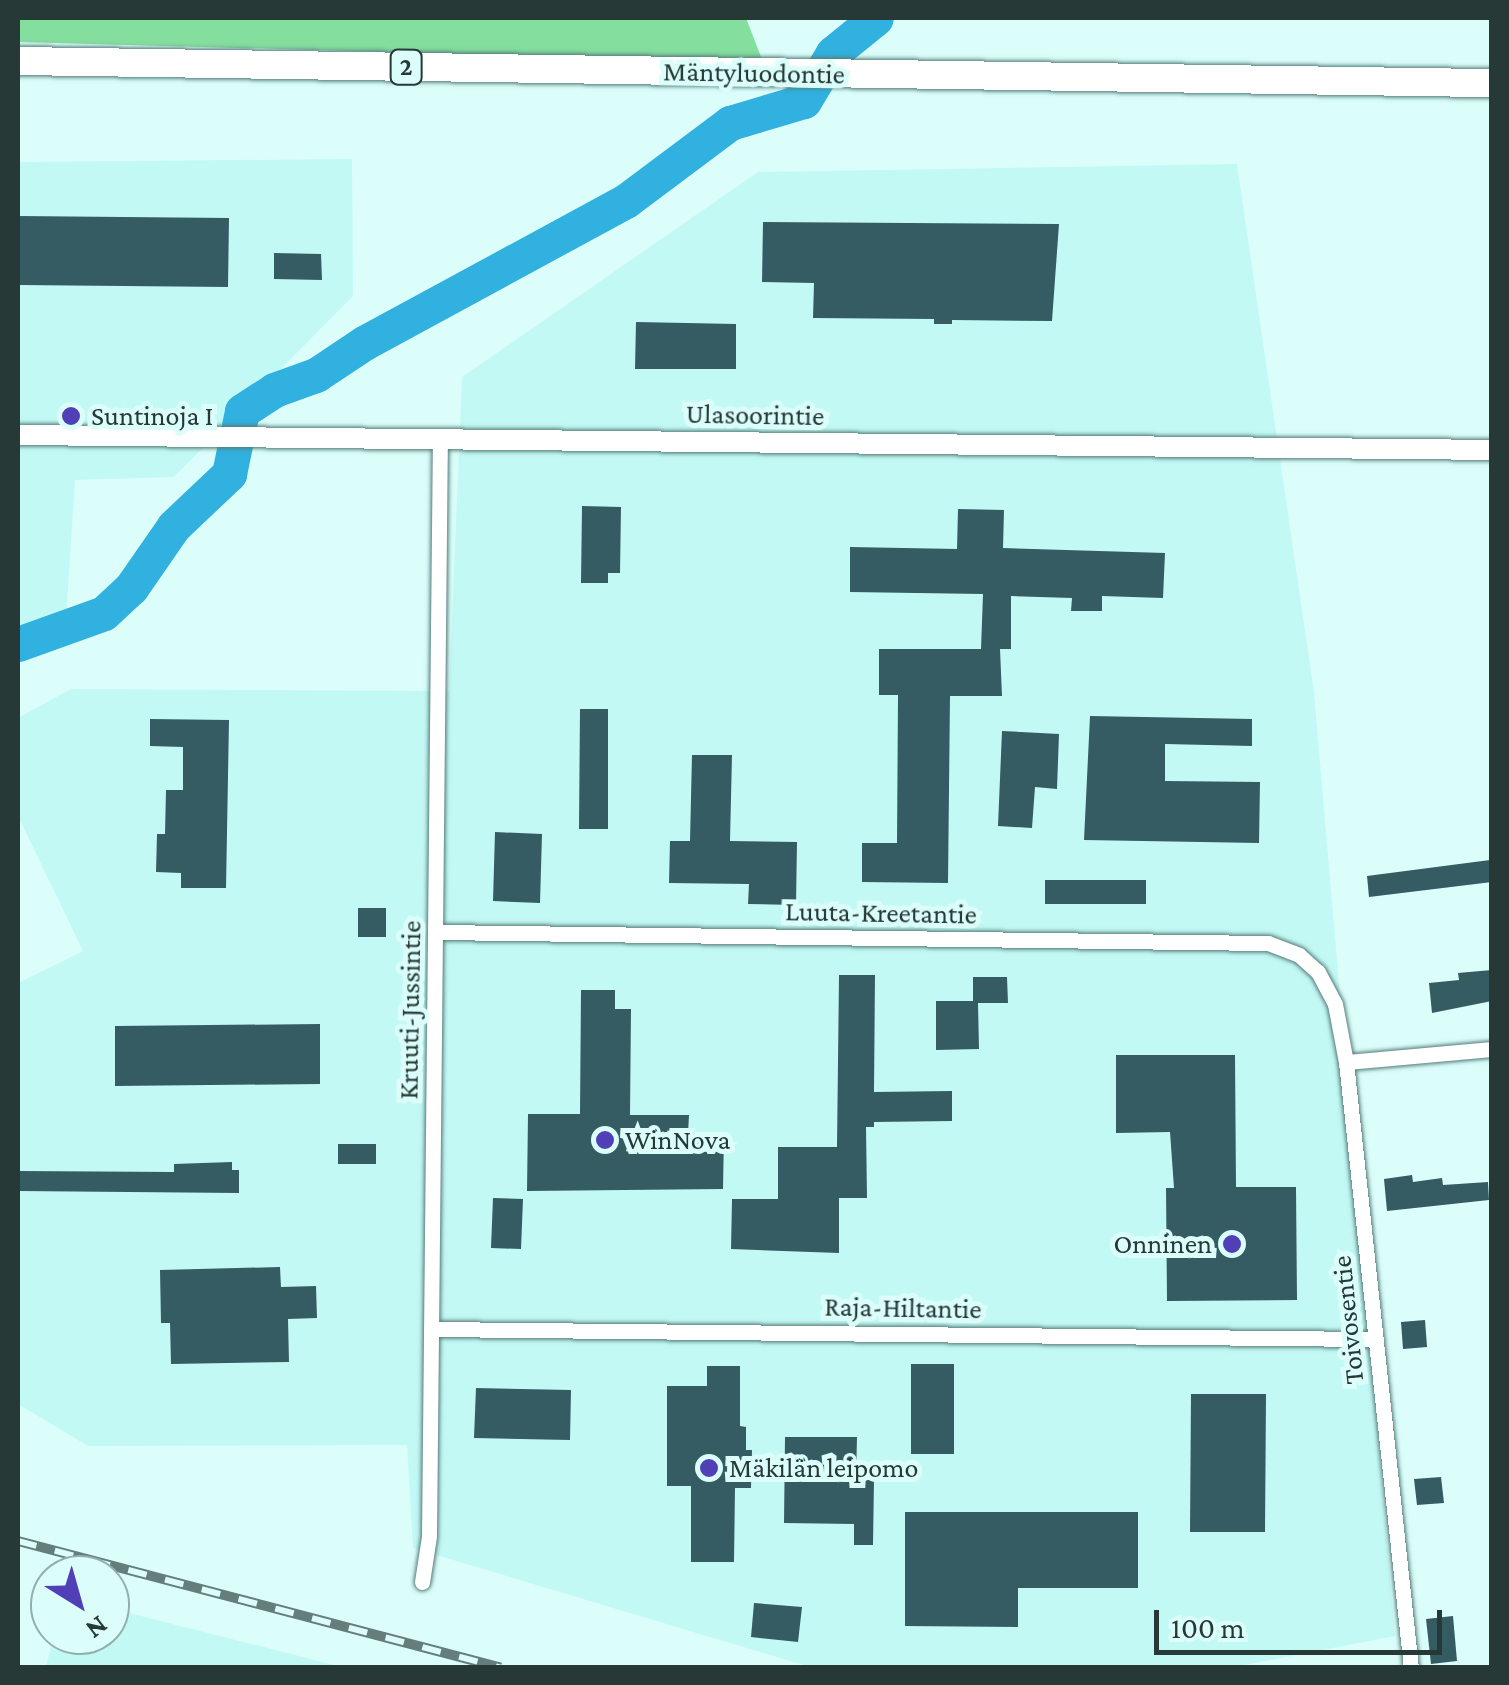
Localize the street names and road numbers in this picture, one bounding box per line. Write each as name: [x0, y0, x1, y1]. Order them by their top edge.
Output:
road number: 2: [388, 47, 424, 87]
street label: Mäntyluodontie: [663, 55, 845, 91]
street label: Ulasoorintie: [685, 397, 825, 433]
street label: Luuta-Kreetantie: [785, 895, 977, 931]
street label: Kruuti-Jussintie: [392, 920, 428, 1100]
street label: Toivosentie: [1325, 1254, 1371, 1386]
street label: Raja-Hiltantie: [824, 1290, 982, 1326]

